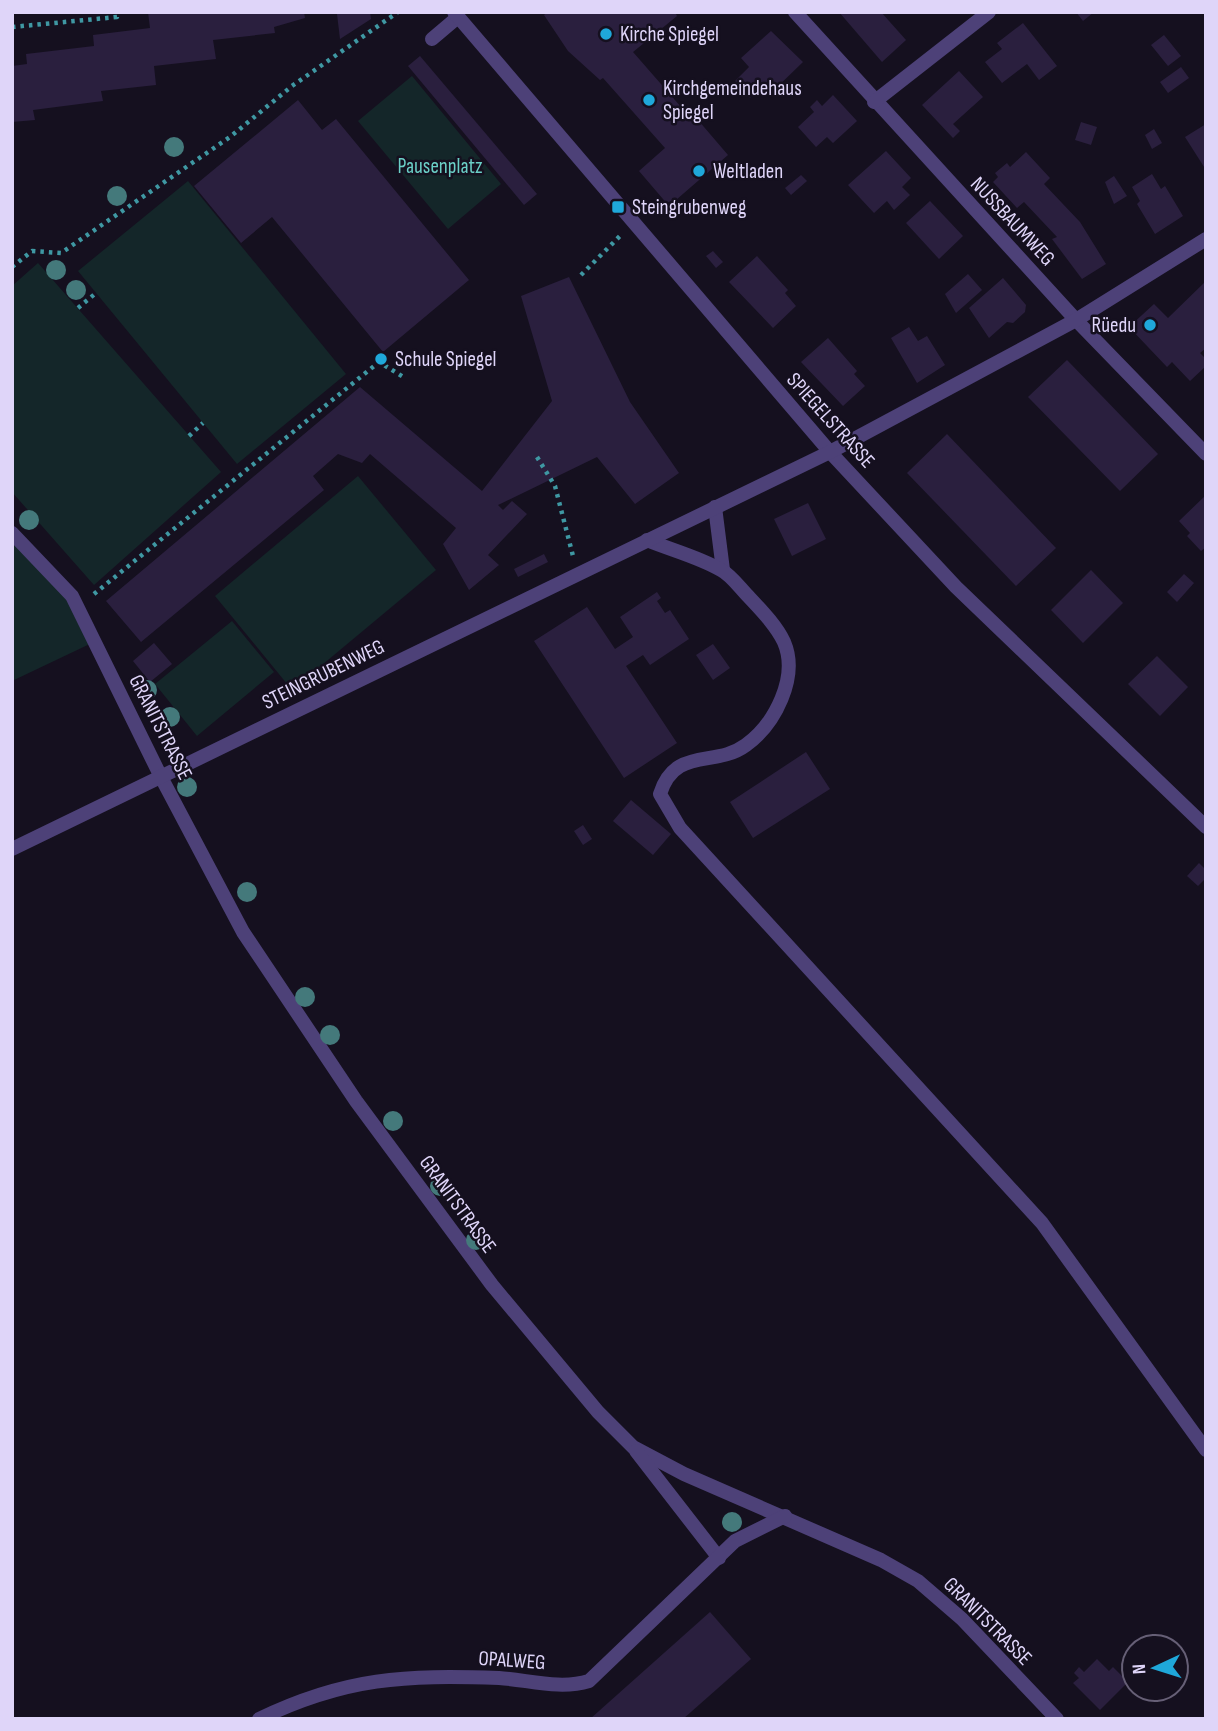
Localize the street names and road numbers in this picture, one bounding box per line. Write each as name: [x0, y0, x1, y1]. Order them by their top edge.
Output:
street label: NUSSBAUMWEG: [965, 172, 1060, 271]
street label: SPIEGELSTRASSE: [781, 368, 880, 473]
street label: STEINGRUBENWEG: [258, 634, 388, 715]
street label: GRANITSTRASSE: [123, 671, 198, 784]
street label: GRANITSTRASSE: [414, 1151, 501, 1258]
street label: GRANITSTRASSE: [938, 1572, 1037, 1671]
street label: OPALWEG: [478, 1646, 546, 1675]

